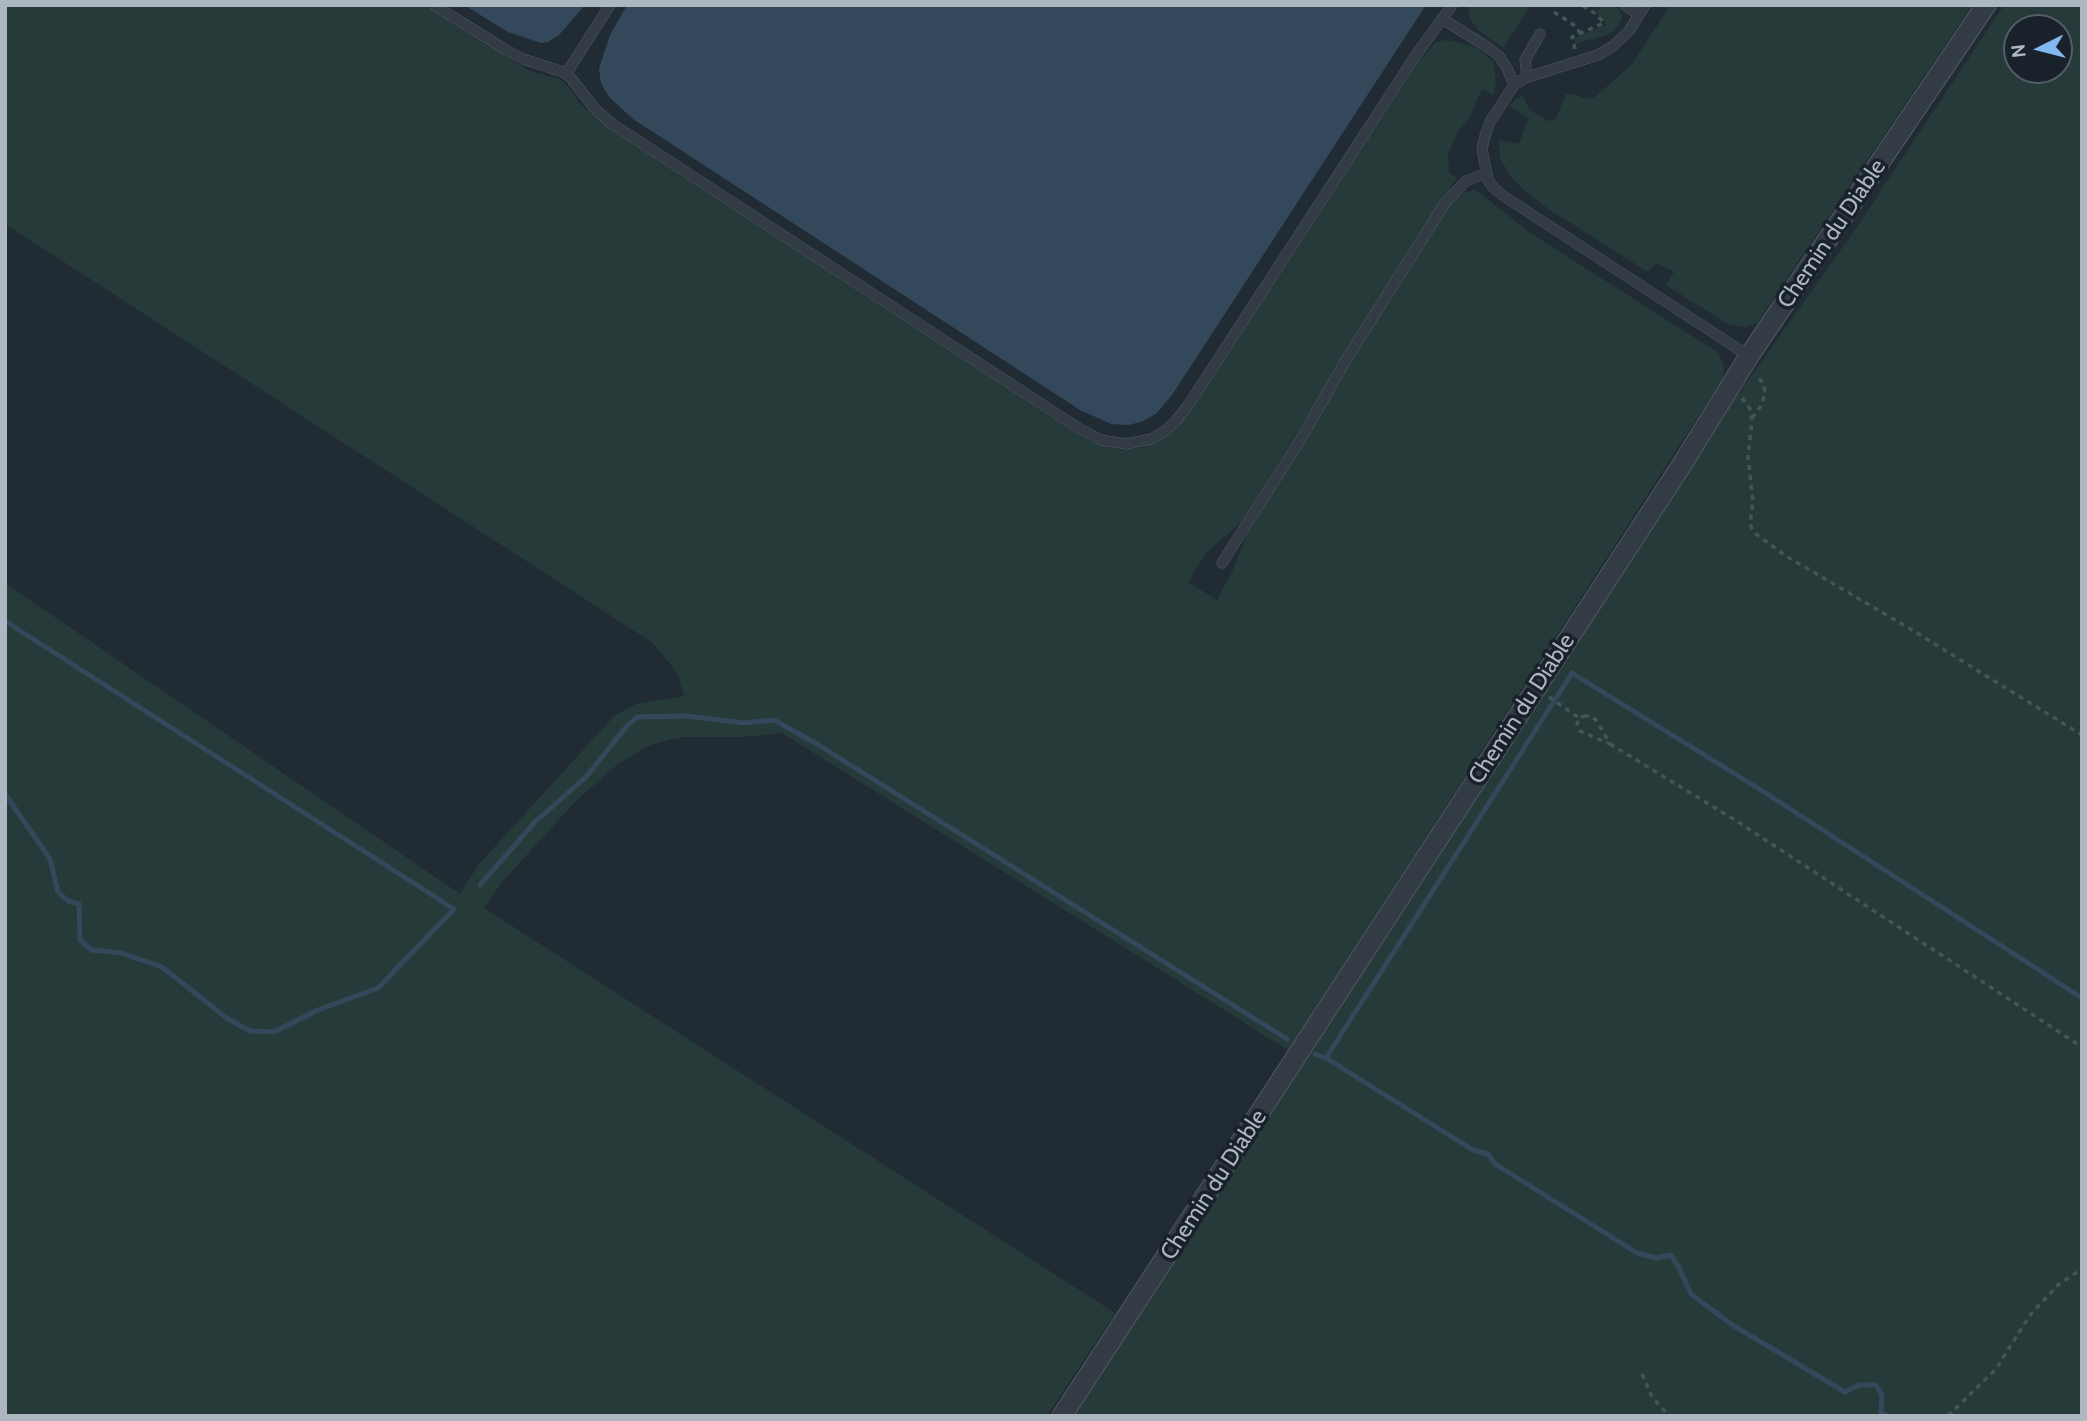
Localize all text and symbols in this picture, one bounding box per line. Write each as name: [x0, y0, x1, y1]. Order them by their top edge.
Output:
north arrow: [2003, 14, 2073, 84]
text: N: [2006, 43, 2031, 59]
street label: Chemin du Diable: [1772, 154, 1892, 314]
street label: Chemin du Diable: [1463, 629, 1581, 789]
street label: Chemin du Diable: [1155, 1105, 1273, 1265]

